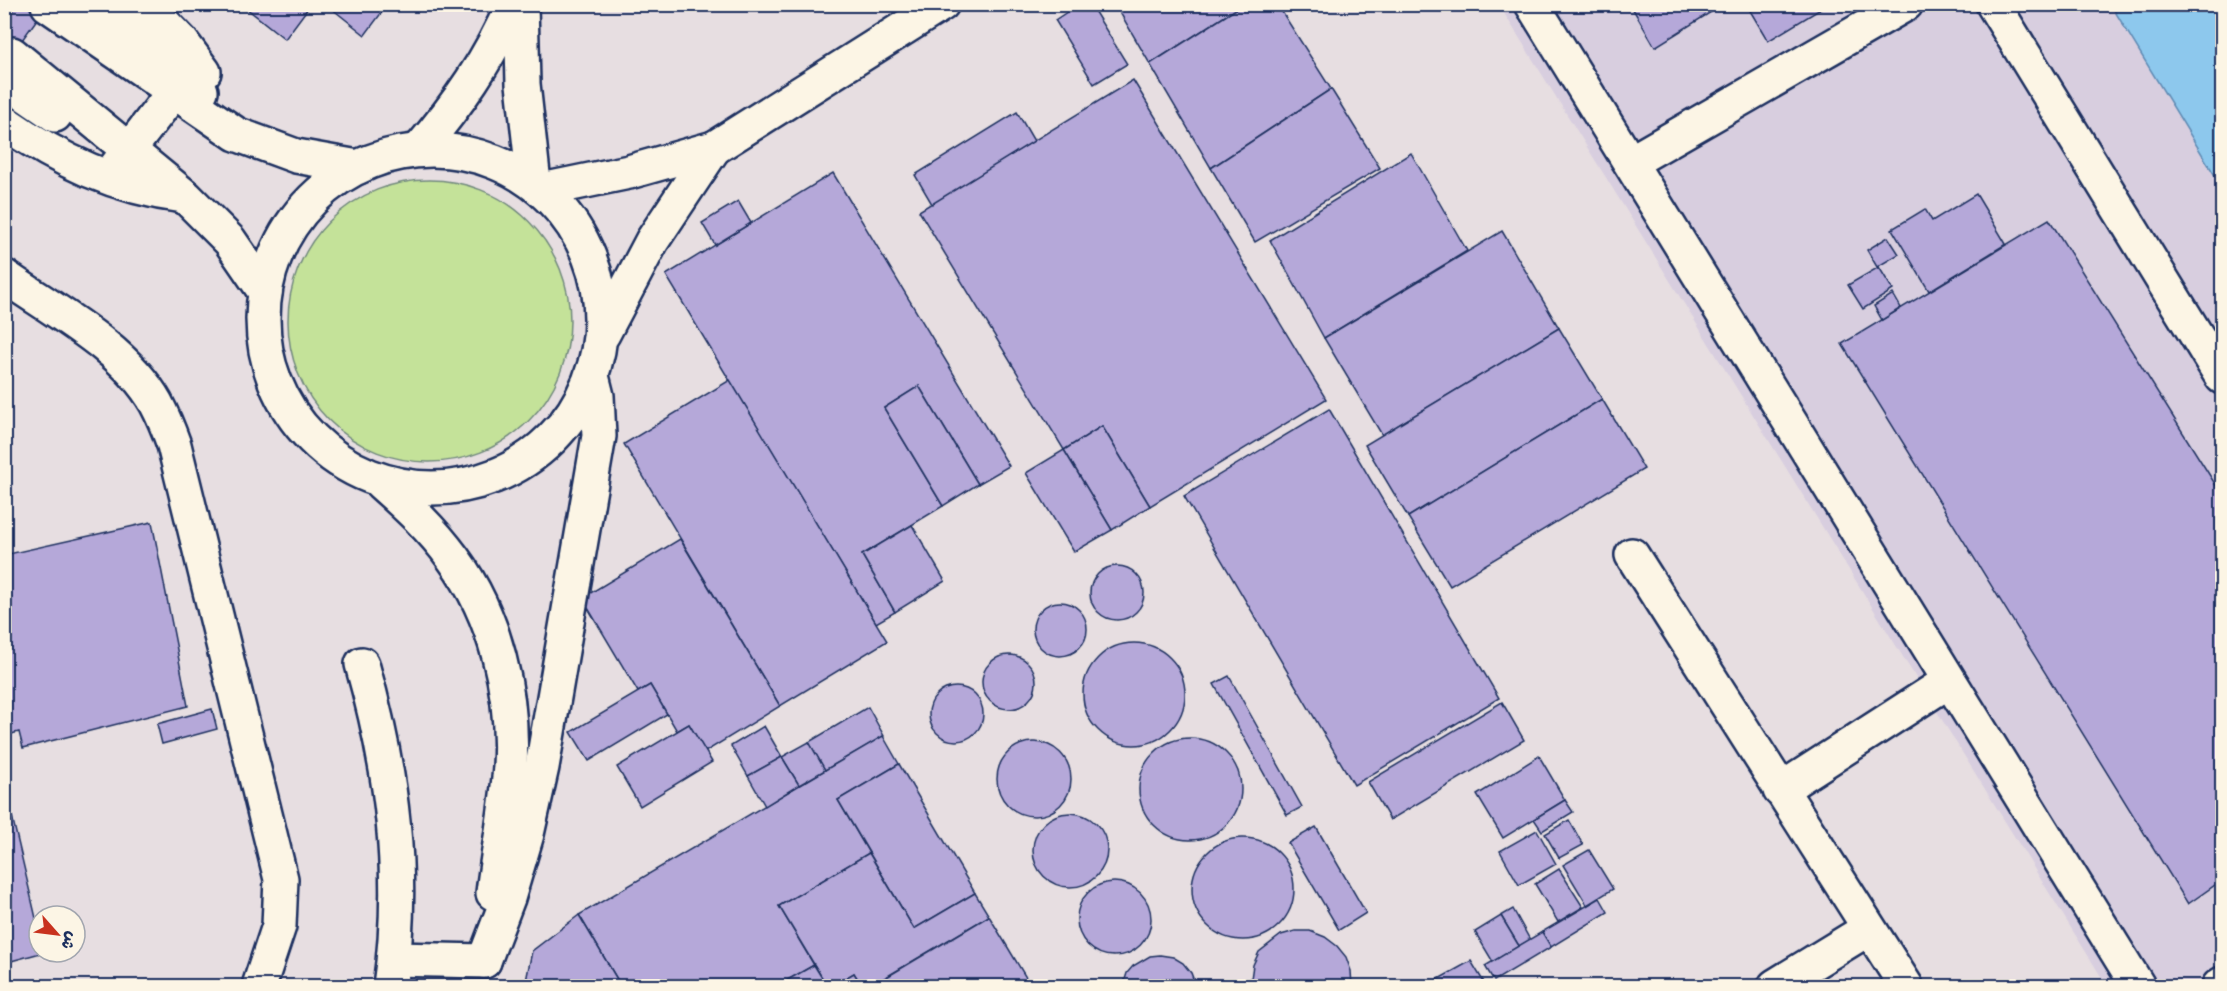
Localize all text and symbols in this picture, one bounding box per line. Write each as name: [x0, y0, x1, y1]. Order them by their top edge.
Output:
north arrow: [27, 904, 87, 964]
text: ش: [56, 928, 82, 953]

